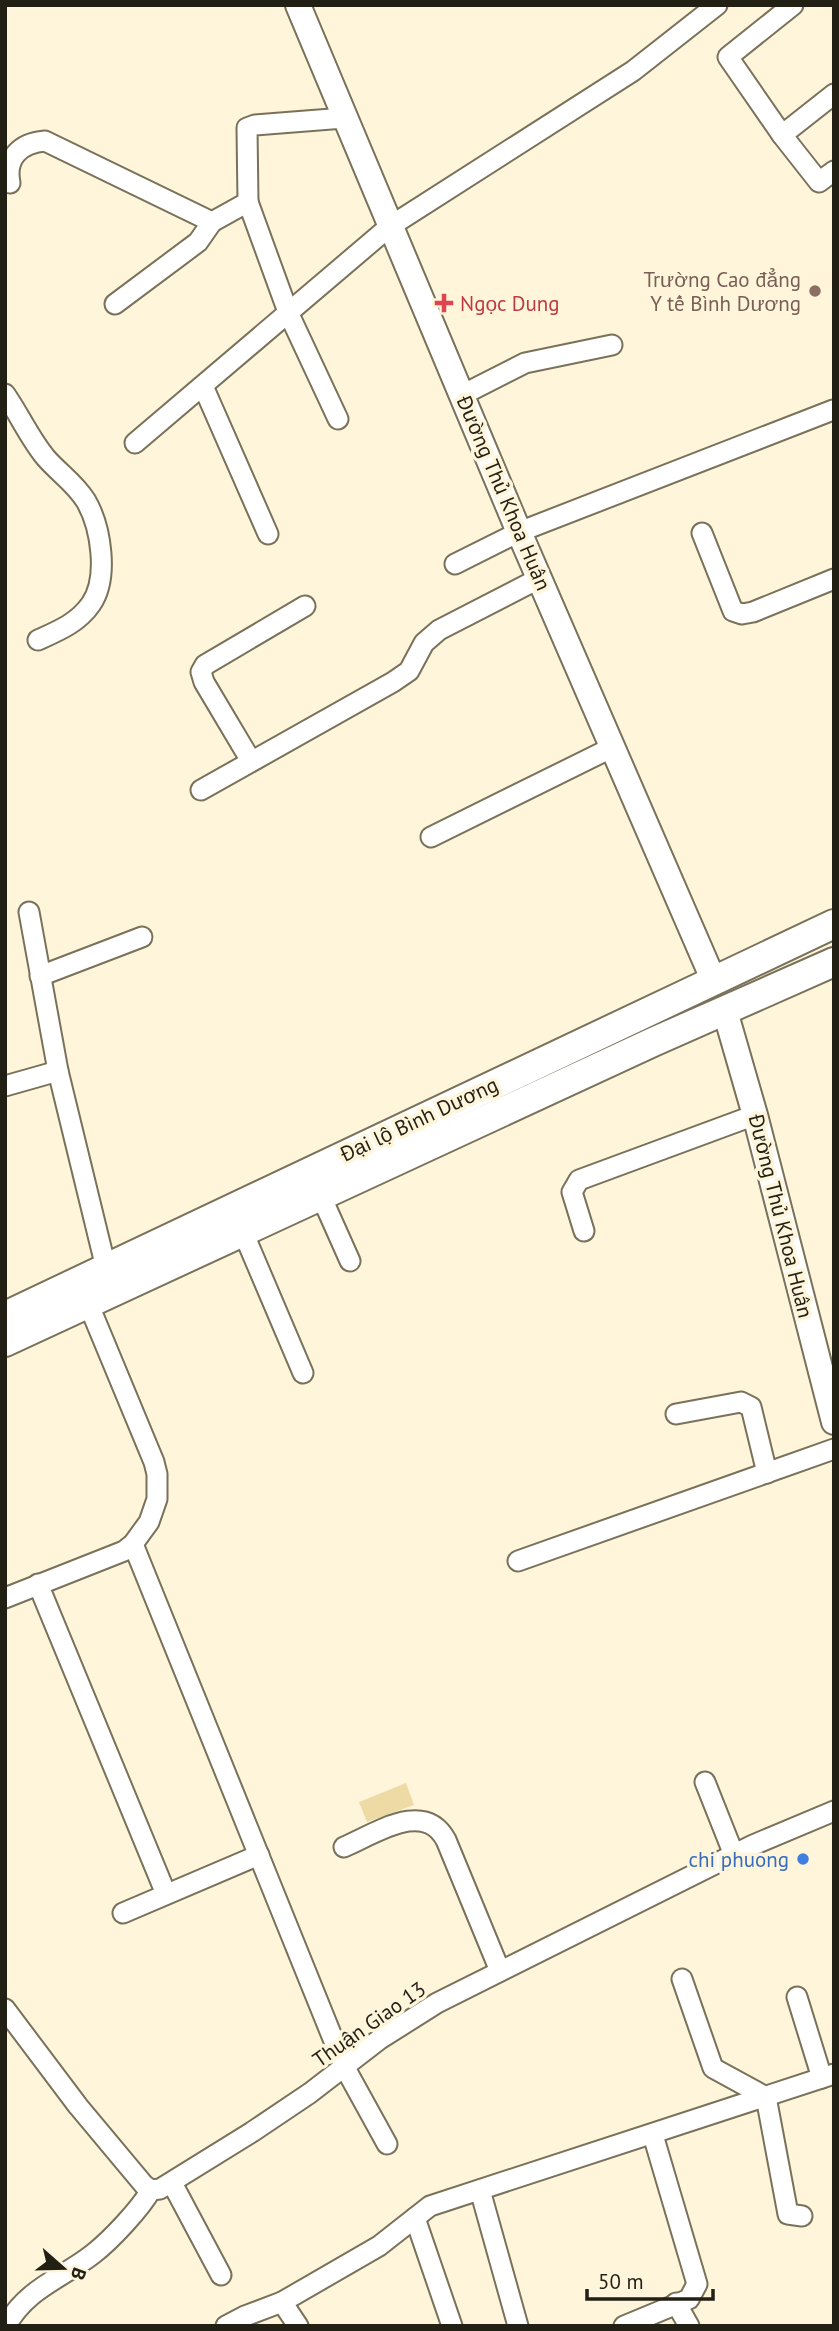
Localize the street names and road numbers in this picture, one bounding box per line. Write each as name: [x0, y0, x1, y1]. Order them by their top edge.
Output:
street label: Đường Thủ Khoa Huân: [450, 391, 557, 594]
street label: Đại lộ Bình Dương: [335, 1071, 502, 1168]
street label: Đường Thủ Khoa Huân: [742, 1111, 819, 1321]
street label: Thuận Giao 13: [307, 1975, 431, 2073]

